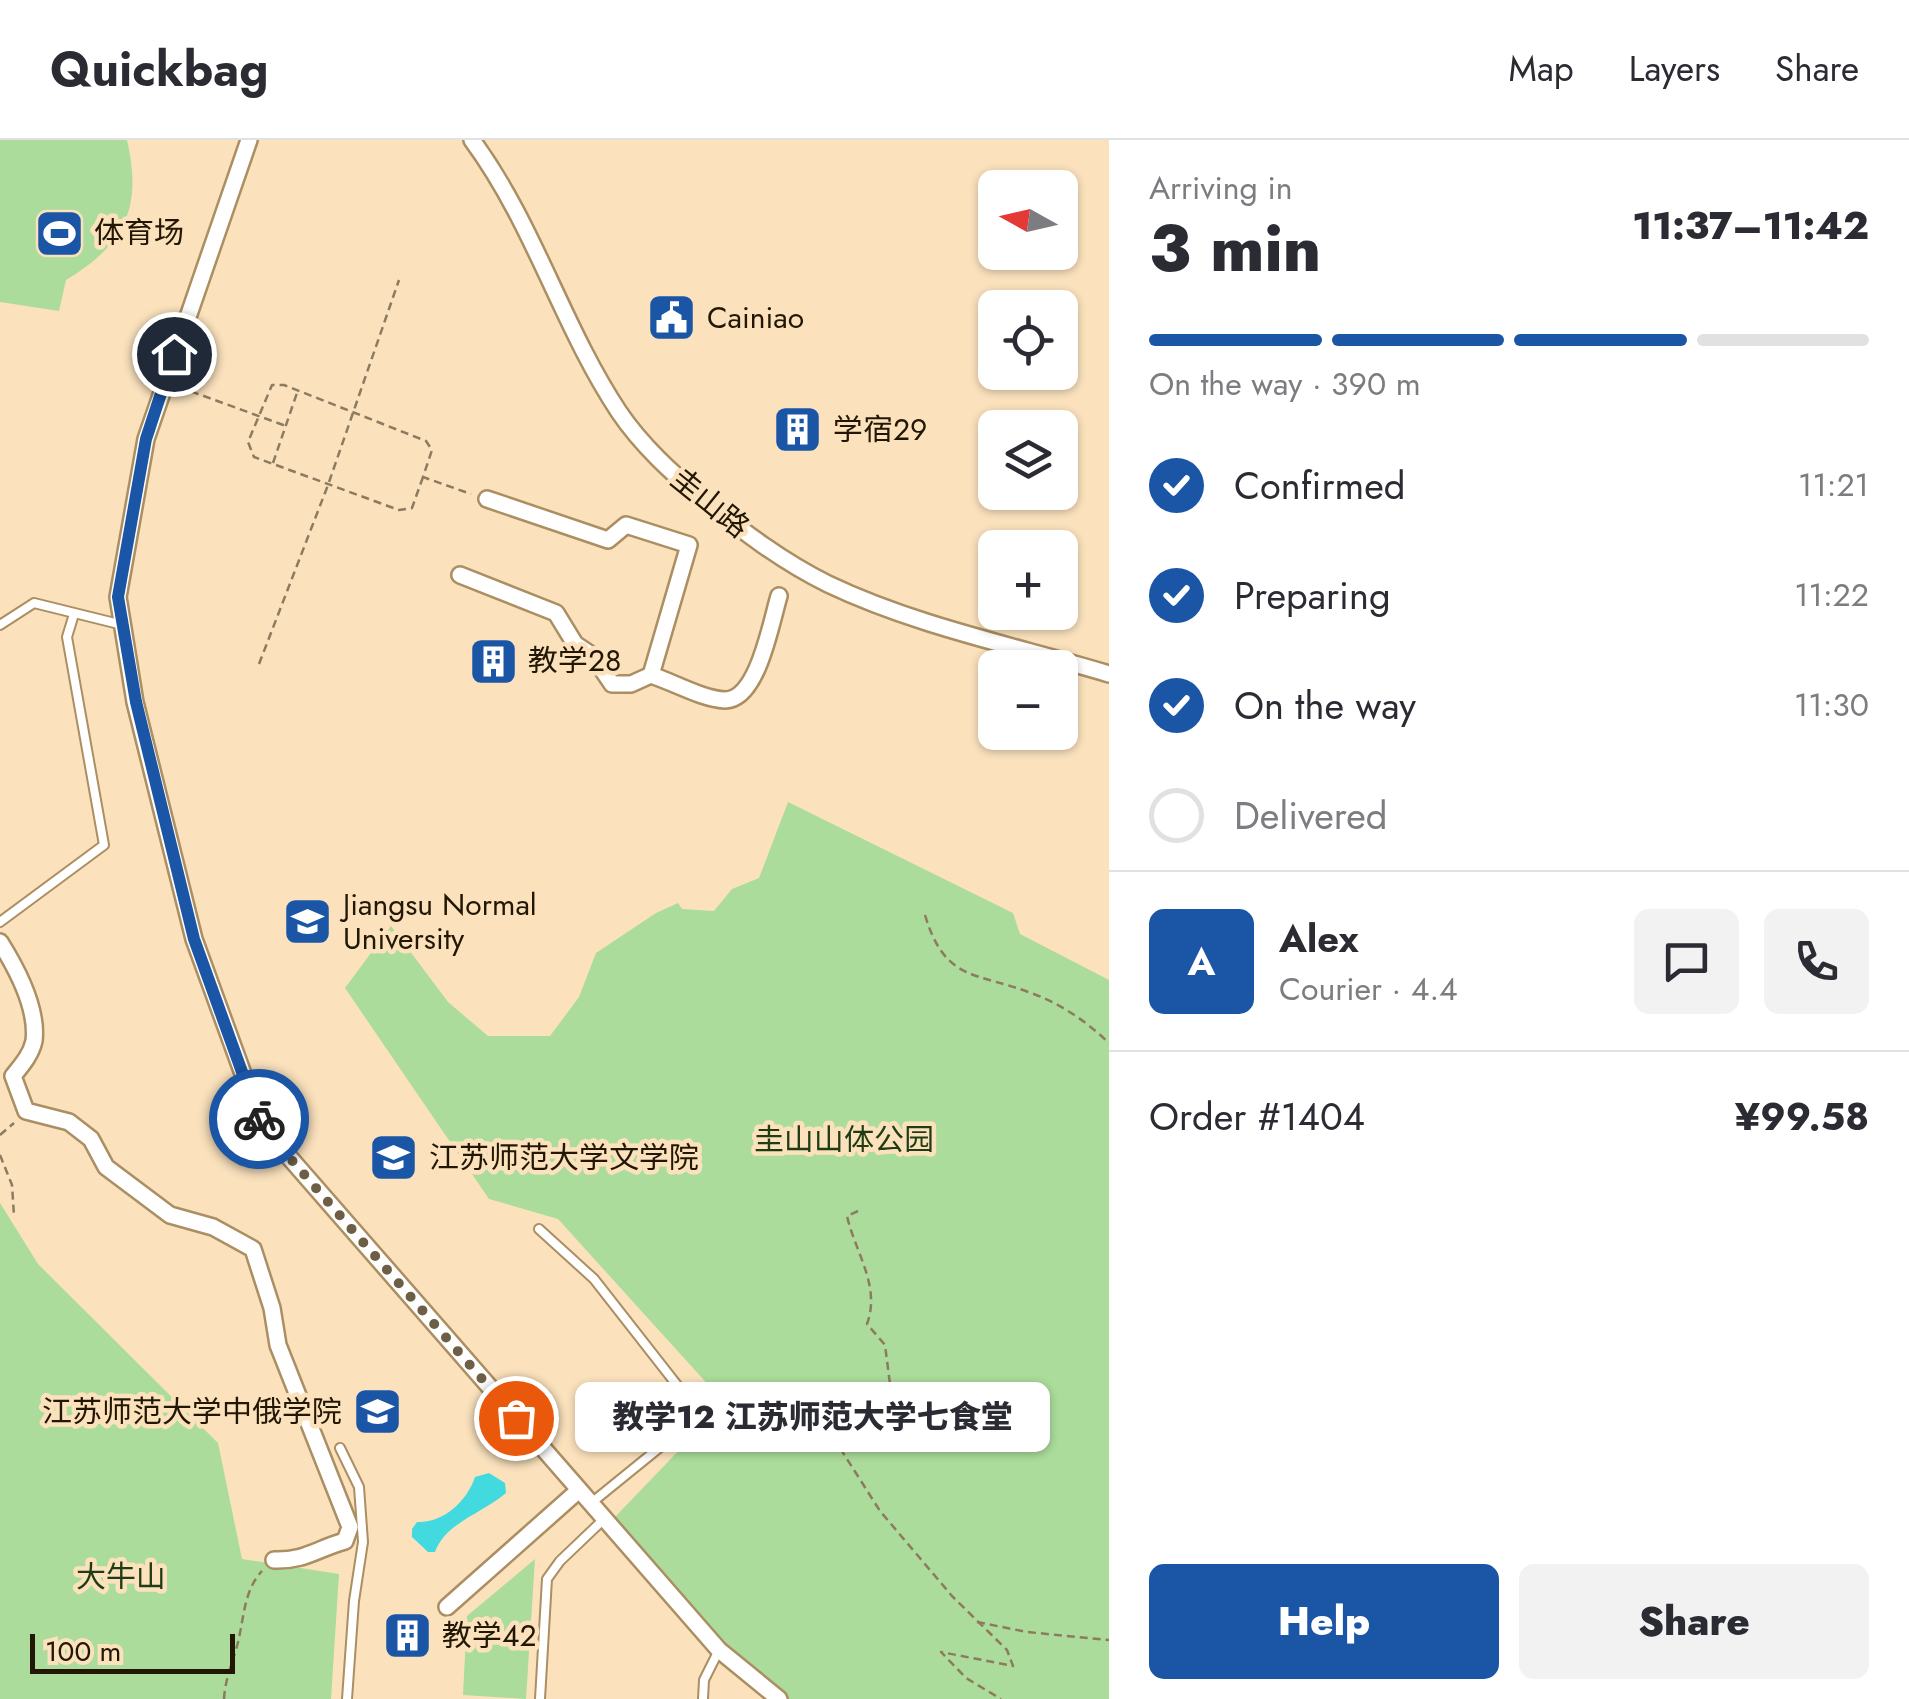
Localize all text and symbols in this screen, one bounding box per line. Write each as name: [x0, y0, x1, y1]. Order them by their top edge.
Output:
text: Quickbag: [50, 35, 268, 104]
text: Map: [1509, 44, 1574, 94]
text: Layers: [1629, 44, 1720, 94]
text: Share: [1775, 44, 1859, 94]
text: Arriving in: [1149, 165, 1293, 211]
north arrow: [978, 170, 1078, 270]
map controls: [978, 170, 1078, 750]
text: 11:37–11:42: [1632, 198, 1869, 253]
text: 3 min: [1149, 201, 1321, 295]
sports icon: 体育场: [33, 207, 85, 259]
place label: 体育场: [94, 211, 184, 254]
button: locate: [978, 290, 1078, 390]
public building icon: Cainiao: [646, 292, 698, 344]
place label: Cainiao: [707, 296, 804, 339]
pin: [132, 312, 217, 397]
icon: home: [147, 327, 202, 382]
text: On the way · 390 m: [1149, 361, 1421, 407]
building icon: 学宿29: [772, 404, 824, 456]
place label: 学宿29: [833, 408, 927, 451]
button: layers: [978, 410, 1078, 510]
street label: 圭山路: [662, 458, 759, 548]
icon: check: [1149, 458, 1204, 513]
text: Confirmed: [1234, 458, 1405, 513]
text: 11:21: [1798, 462, 1869, 508]
button: +: [978, 530, 1078, 630]
icon: check: [1149, 568, 1204, 623]
text: Preparing: [1234, 568, 1391, 623]
text: 11:22: [1794, 572, 1869, 618]
building icon: 教学28: [467, 635, 519, 687]
place label: 教学28: [528, 639, 621, 682]
button: −: [978, 650, 1078, 750]
icon: check: [1149, 678, 1204, 733]
text: On the way: [1234, 678, 1416, 733]
text: 11:30: [1794, 682, 1869, 728]
text: Delivered: [1234, 788, 1387, 843]
place label: Jiangsu Normal University: [339, 883, 537, 960]
school or university icon: Jiangsu Normal University: [282, 896, 334, 948]
button: chat: [1634, 909, 1739, 1014]
button: phone: [1764, 909, 1869, 1014]
text: Alex: [1279, 911, 1359, 966]
text: A: [1188, 934, 1215, 989]
text: Courier · 4.4: [1279, 966, 1458, 1012]
courier: [209, 1069, 309, 1169]
text: Order #1404: [1149, 1089, 1365, 1144]
text: ¥99.58: [1735, 1089, 1869, 1144]
icon: bike: [232, 1092, 287, 1147]
park label: 圭山山体公园: [754, 1118, 934, 1161]
school or university icon: 江苏师范大学文学院: [368, 1132, 420, 1184]
place label: 江苏师范大学文学院: [429, 1136, 699, 1179]
pin: [474, 1376, 559, 1461]
callout: 教学12 江苏师范大学七食堂: [576, 1383, 1051, 1453]
school or university icon: 江苏师范大学中俄学院: [351, 1386, 403, 1438]
place label: 江苏师范大学中俄学院: [42, 1390, 342, 1433]
icon: bag: [489, 1391, 544, 1446]
text: 教学12 江苏师范大学七食堂: [612, 1394, 1013, 1440]
park label: 大牛山: [76, 1555, 166, 1598]
button: Help: [1149, 1564, 1499, 1679]
button: Share: [1519, 1564, 1869, 1679]
building icon: 教学42: [381, 1610, 433, 1662]
place label: 教学42: [442, 1614, 537, 1657]
scale bar: [30, 1629, 235, 1674]
text: 100 m: [45, 1631, 121, 1672]

